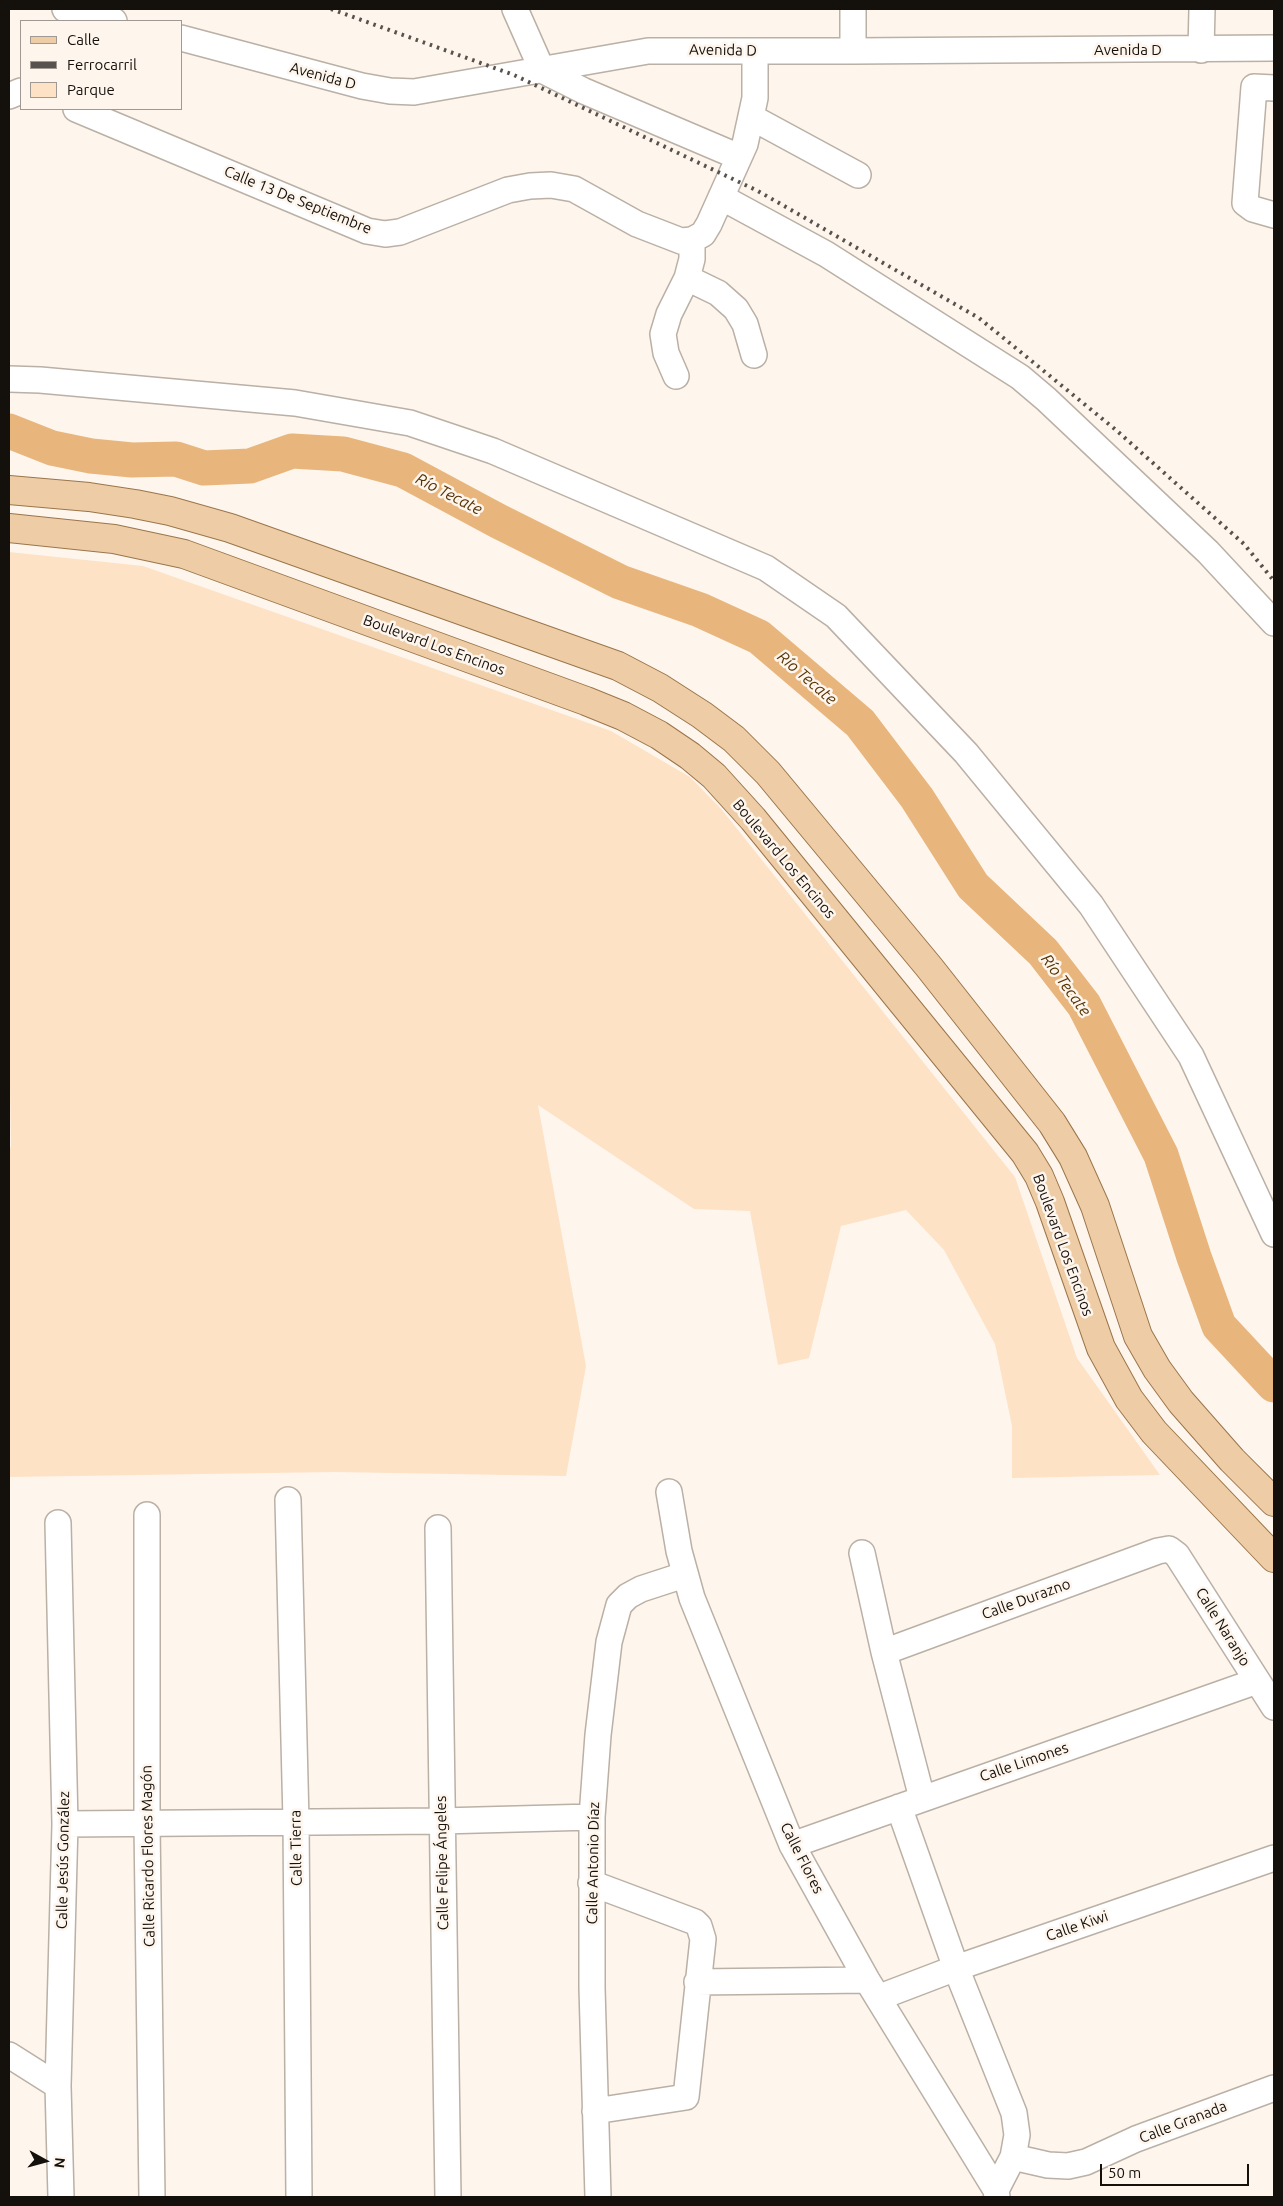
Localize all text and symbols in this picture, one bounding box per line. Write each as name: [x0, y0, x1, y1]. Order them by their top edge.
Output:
legend: [20, 20, 182, 110]
text: Calle: [67, 31, 100, 48]
street label: Avenida D: [689, 40, 757, 60]
street label: Avenida D: [1094, 41, 1162, 59]
text: Ferrocarril: [67, 56, 137, 73]
street label: Avenida D: [288, 59, 358, 93]
text: Parque: [67, 81, 115, 98]
street label: Calle 13 De Septiembre: [222, 162, 374, 238]
water label: Río Tecate: [413, 469, 485, 519]
street label: Boulevard Los Encinos: [361, 611, 507, 679]
water label: Río Tecate: [773, 647, 841, 709]
street label: Boulevard Los Encinos: [729, 796, 839, 922]
water label: Río Tecate: [1037, 950, 1095, 1020]
street label: Boulevard Los Encinos: [1029, 1172, 1097, 1318]
street label: Calle Durazno: [979, 1575, 1073, 1623]
street label: Calle Naranjo: [1192, 1584, 1254, 1670]
street label: Calle Limones: [977, 1738, 1071, 1786]
street label: Calle Ricardo Flores Magón: [137, 1765, 159, 1947]
street label: Calle Jesús González: [53, 1791, 73, 1929]
street label: Calle Felipe Ángeles: [432, 1796, 452, 1930]
street label: Calle Antonio Díaz: [583, 1801, 603, 1925]
street label: Calle Tierra: [286, 1810, 306, 1886]
street label: Calle Flores: [776, 1819, 828, 1897]
street label: Calle Kiwi: [1043, 1907, 1111, 1945]
street label: Calle Granada: [1137, 2097, 1229, 2147]
north arrow: [20, 2136, 70, 2186]
scale bar: [1103, 2154, 1252, 2186]
text: N: [51, 2157, 68, 2169]
text: 50 m: [1108, 2164, 1141, 2181]

